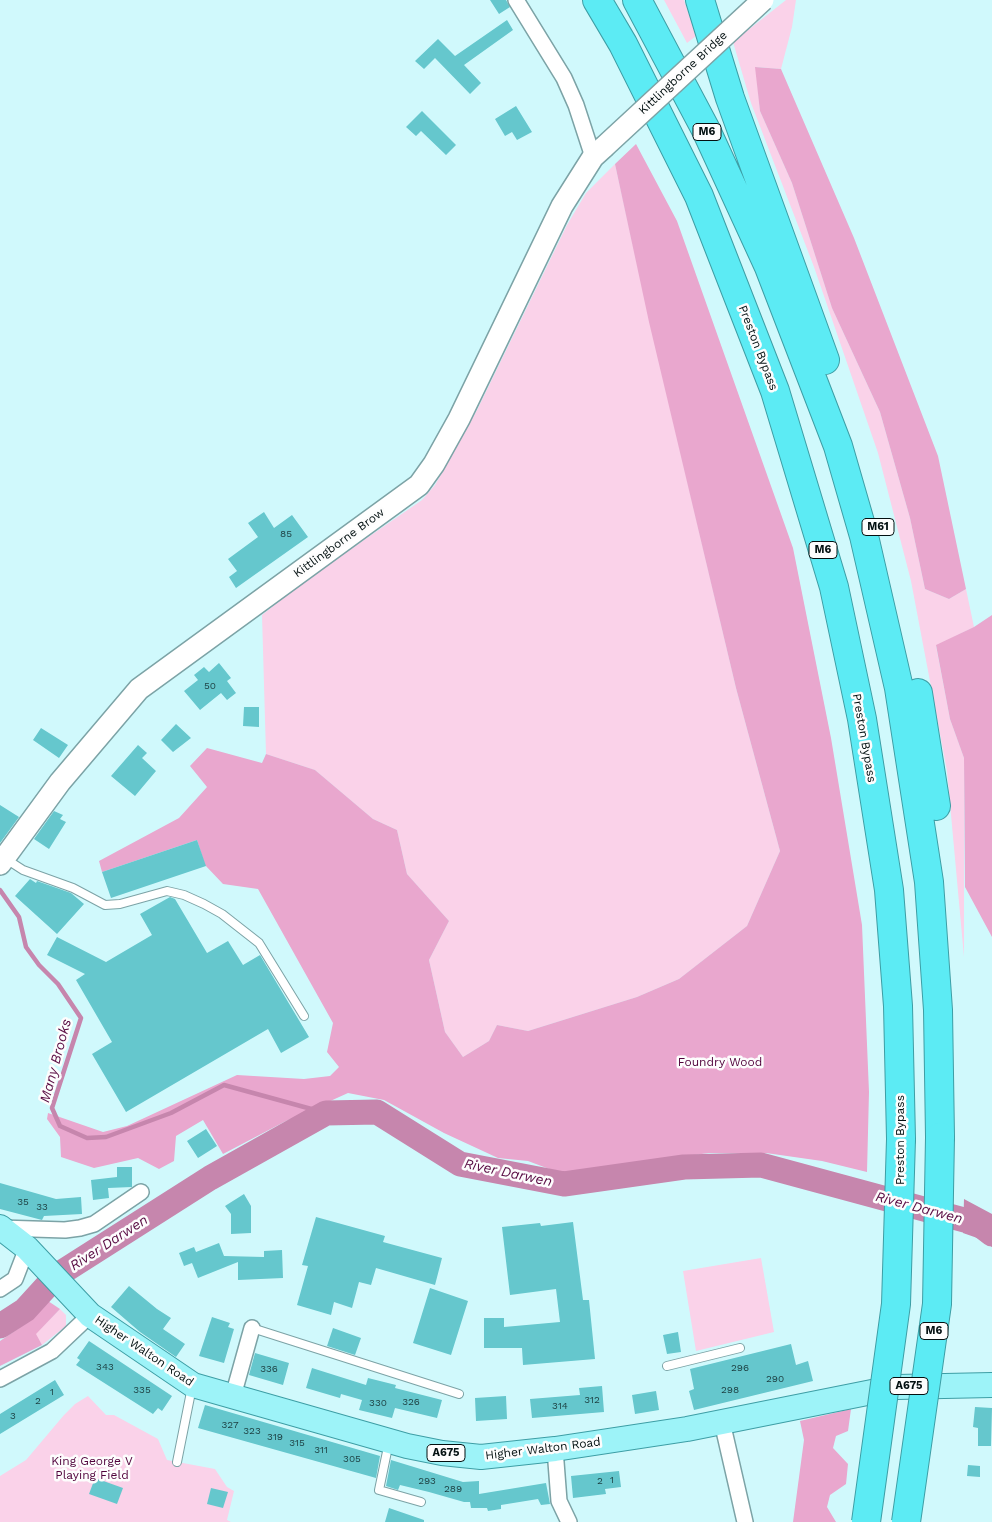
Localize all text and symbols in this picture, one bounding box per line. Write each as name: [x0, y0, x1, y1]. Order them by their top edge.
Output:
street label: Kittlingborne Bridge: [636, 28, 730, 118]
road number: M6: [693, 124, 721, 140]
street label: Preston Bypass: [735, 303, 781, 393]
street label: Kittlingborne Brow: [291, 505, 387, 581]
road number: M61: [862, 518, 894, 536]
house number: 85: [280, 528, 292, 540]
road number: M6: [809, 542, 837, 558]
house number: 50: [204, 680, 216, 692]
street label: Preston Bypass: [849, 692, 879, 784]
water label: Many Brooks: [37, 1017, 75, 1105]
park label: Foundry Wood: [678, 1055, 762, 1069]
street label: Preston Bypass: [893, 1095, 907, 1185]
water label: River Darwen: [463, 1155, 553, 1191]
water label: River Darwen: [874, 1188, 964, 1228]
house number: 35: [17, 1196, 29, 1208]
house number: 33: [36, 1201, 48, 1213]
water label: River Darwen: [67, 1212, 151, 1274]
street label: Higher Walton Road: [92, 1313, 196, 1389]
road number: M6: [920, 1322, 948, 1340]
house number: 343: [96, 1361, 114, 1373]
house number: 296: [731, 1362, 749, 1374]
house number: 336: [260, 1363, 278, 1375]
house number: 290: [766, 1373, 784, 1385]
road number: A675: [890, 1378, 928, 1394]
house number: 335: [133, 1384, 151, 1396]
house number: 298: [721, 1384, 739, 1396]
house number: 1: [50, 1386, 54, 1398]
house number: 312: [584, 1394, 600, 1406]
house number: 2: [35, 1395, 41, 1407]
house number: 326: [402, 1396, 420, 1408]
house number: 330: [369, 1397, 387, 1409]
house number: 314: [552, 1400, 568, 1412]
house number: 3: [10, 1410, 16, 1422]
house number: 327: [221, 1419, 239, 1431]
house number: 323: [243, 1425, 261, 1437]
house number: 319: [267, 1431, 283, 1443]
street label: Higher Walton Road: [485, 1435, 601, 1463]
house number: 315: [289, 1437, 305, 1449]
house number: 311: [314, 1444, 328, 1456]
road number: A675: [427, 1445, 465, 1462]
house number: 305: [343, 1453, 361, 1465]
park label: King George V Playing Field: [51, 1454, 133, 1482]
house number: 1: [610, 1474, 614, 1486]
house number: 293: [418, 1475, 436, 1487]
house number: 2: [597, 1475, 603, 1487]
house number: 289: [444, 1483, 462, 1495]

